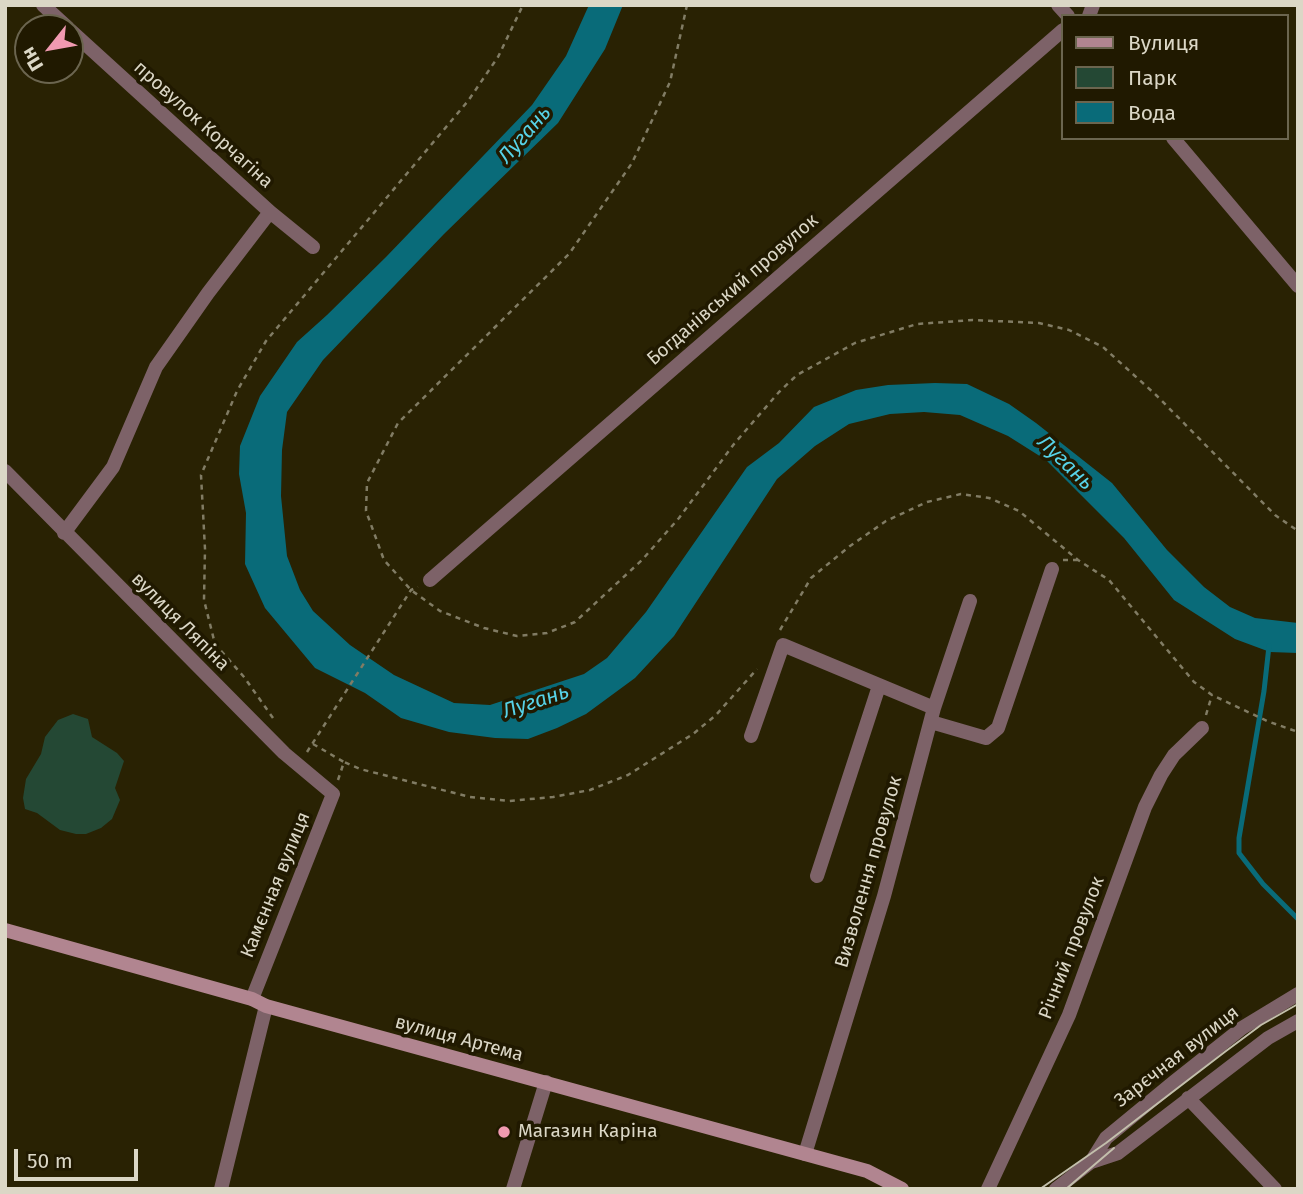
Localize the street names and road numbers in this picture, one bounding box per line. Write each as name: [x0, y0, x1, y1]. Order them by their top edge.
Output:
street label: провулок Корчагіна: [129, 57, 277, 193]
street label: Богданівський провулок: [643, 210, 823, 370]
street label: вулиця Ляпіна: [126, 568, 234, 676]
street label: Визволення провулок: [831, 773, 907, 971]
street label: Камєнная вулиця: [236, 809, 316, 961]
street label: Річний провулок: [1034, 873, 1110, 1023]
street label: Зарєчная вулиця: [1110, 1001, 1244, 1113]
street label: вулиця Артема: [392, 1011, 526, 1067]

